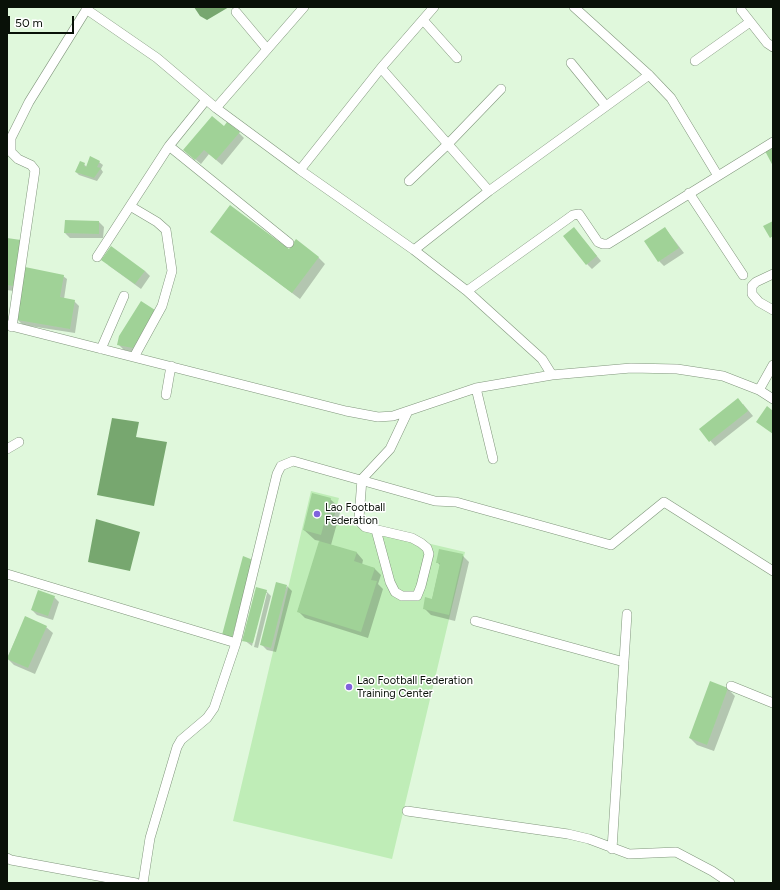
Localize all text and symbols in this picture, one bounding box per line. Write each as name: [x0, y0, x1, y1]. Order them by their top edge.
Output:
scale bar: [10, 8, 76, 34]
text: 50 m: [15, 16, 43, 30]
place label: Lao Football Federation: [325, 501, 385, 527]
marker: Lao Football Federation: [312, 509, 322, 519]
place label: Lao Football Federation Training Center: [357, 674, 473, 700]
marker: Lao Football Federation Training Center: [344, 682, 354, 692]

